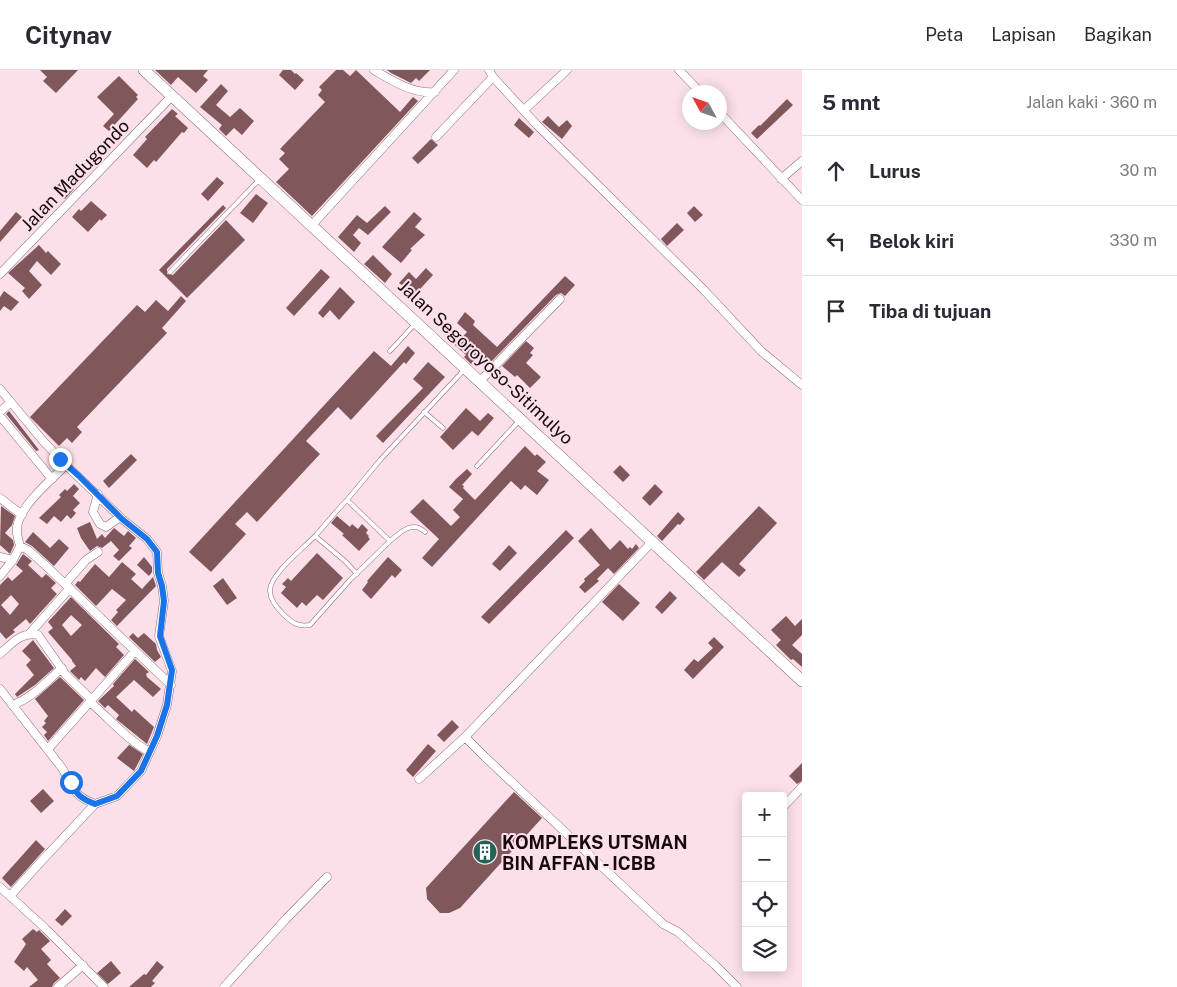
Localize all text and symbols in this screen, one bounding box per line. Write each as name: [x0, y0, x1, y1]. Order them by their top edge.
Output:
text: Citynav: [25, 21, 112, 49]
text: Peta: [925, 24, 963, 45]
text: Lapisan: [991, 24, 1056, 45]
text: Bagikan: [1084, 24, 1152, 45]
north arrow: [682, 85, 727, 130]
text: 5 mnt: [822, 90, 881, 115]
text: Jalan kaki · 360 m: [1026, 93, 1157, 112]
street label: Jalan Madugondo: [17, 115, 133, 235]
icon: ahead: [822, 157, 850, 185]
text: Lurus: [869, 160, 921, 182]
text: 30 m: [1120, 161, 1157, 180]
icon: left: [822, 227, 850, 255]
text: Belok kiri: [869, 230, 954, 252]
text: 330 m: [1110, 231, 1157, 250]
street label: Jalan Segoroyoso-Sitimulyo: [394, 275, 578, 449]
icon: arrive: [822, 297, 850, 325]
text: Tiba di tujuan: [869, 300, 991, 322]
route end: [49, 448, 72, 471]
route start: [60, 771, 83, 794]
map controls: [742, 792, 787, 972]
button: +: [742, 792, 787, 837]
place label: KOMPLEKS UTSMAN BIN AFFAN - ICBB: [502, 832, 688, 874]
button: −: [742, 837, 787, 882]
building icon: KOMPLEKS UTSMAN BIN AFFAN - ICBB: [472, 839, 498, 865]
button: locate: [742, 882, 787, 927]
button: layers: [742, 927, 787, 972]

